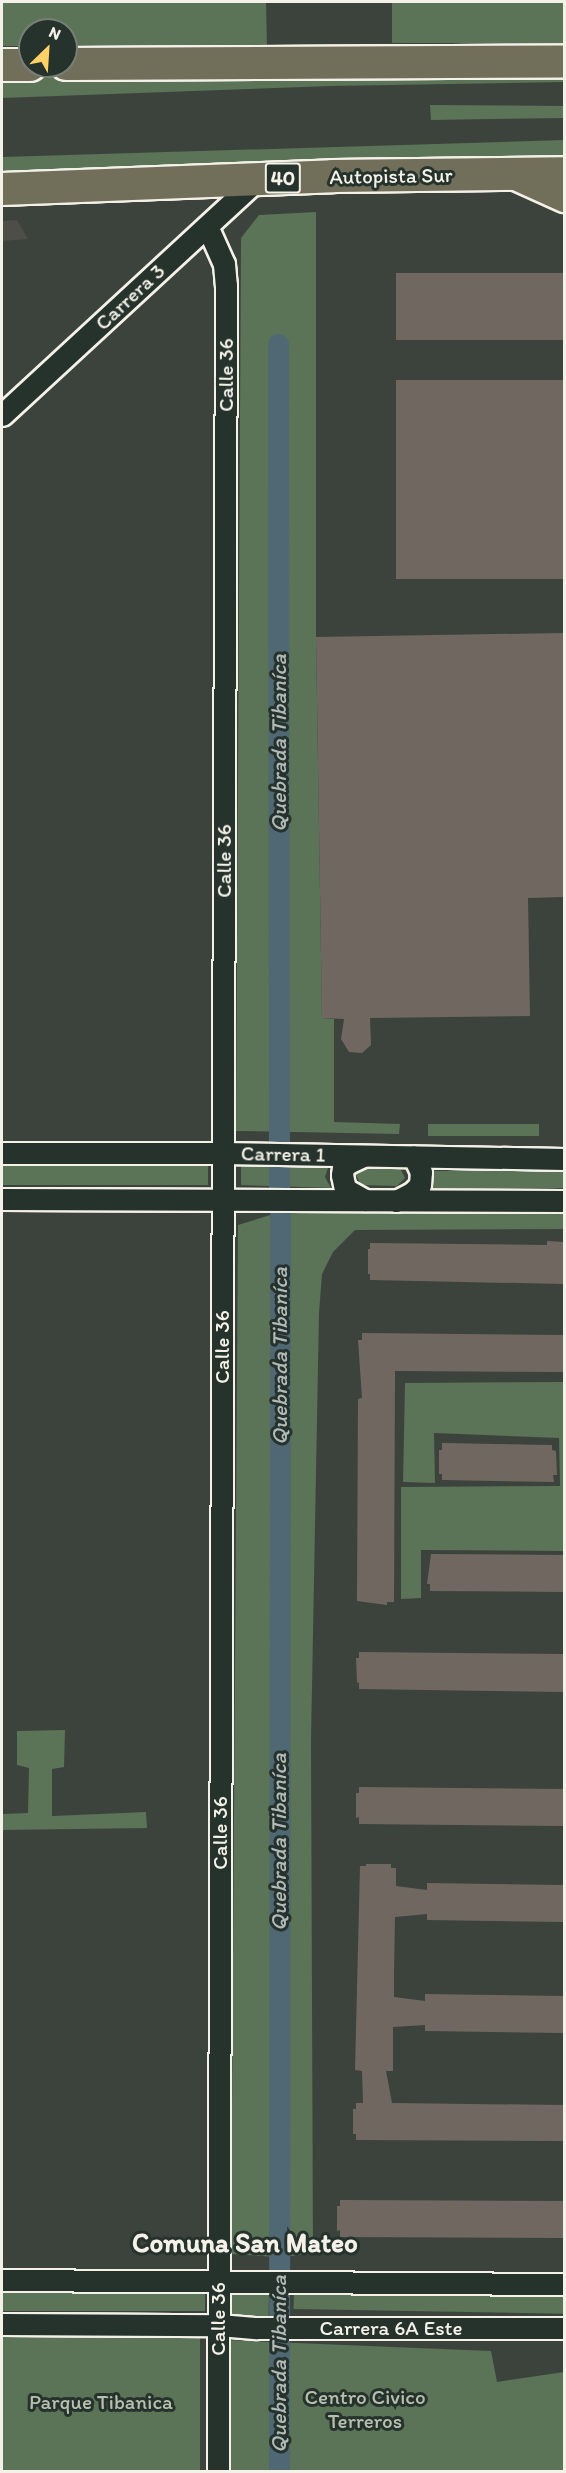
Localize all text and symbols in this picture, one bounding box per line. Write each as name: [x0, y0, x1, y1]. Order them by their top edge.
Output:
north arrow: [18, 18, 78, 78]
text: N: [46, 22, 64, 44]
road number: 40: [264, 161, 302, 195]
street label: Autopista Sur: [329, 162, 453, 190]
street label: Carrera 3: [90, 258, 170, 336]
street label: Calle 36: [213, 338, 239, 412]
water label: Quebrada Tibaníca: [266, 654, 292, 832]
street label: Calle 36: [211, 824, 237, 898]
street label: Carrera 1: [241, 1141, 325, 1167]
water label: Quebrada Tibaníca: [267, 1267, 293, 1445]
street label: Calle 36: [209, 1310, 235, 1384]
water label: Quebrada Tibaníca: [266, 1753, 292, 1931]
street label: Calle 36: [207, 1796, 233, 1870]
district label: Comuna San Mateo: [132, 2227, 358, 2259]
water label: Quebrada Tibaníca: [266, 2275, 292, 2453]
street label: Calle 36: [205, 2282, 231, 2356]
street label: Carrera 6A Este: [320, 2315, 462, 2341]
park label: Centro Civico Terreros: [304, 2384, 426, 2434]
park label: Parque Tibanica: [29, 2389, 173, 2415]

